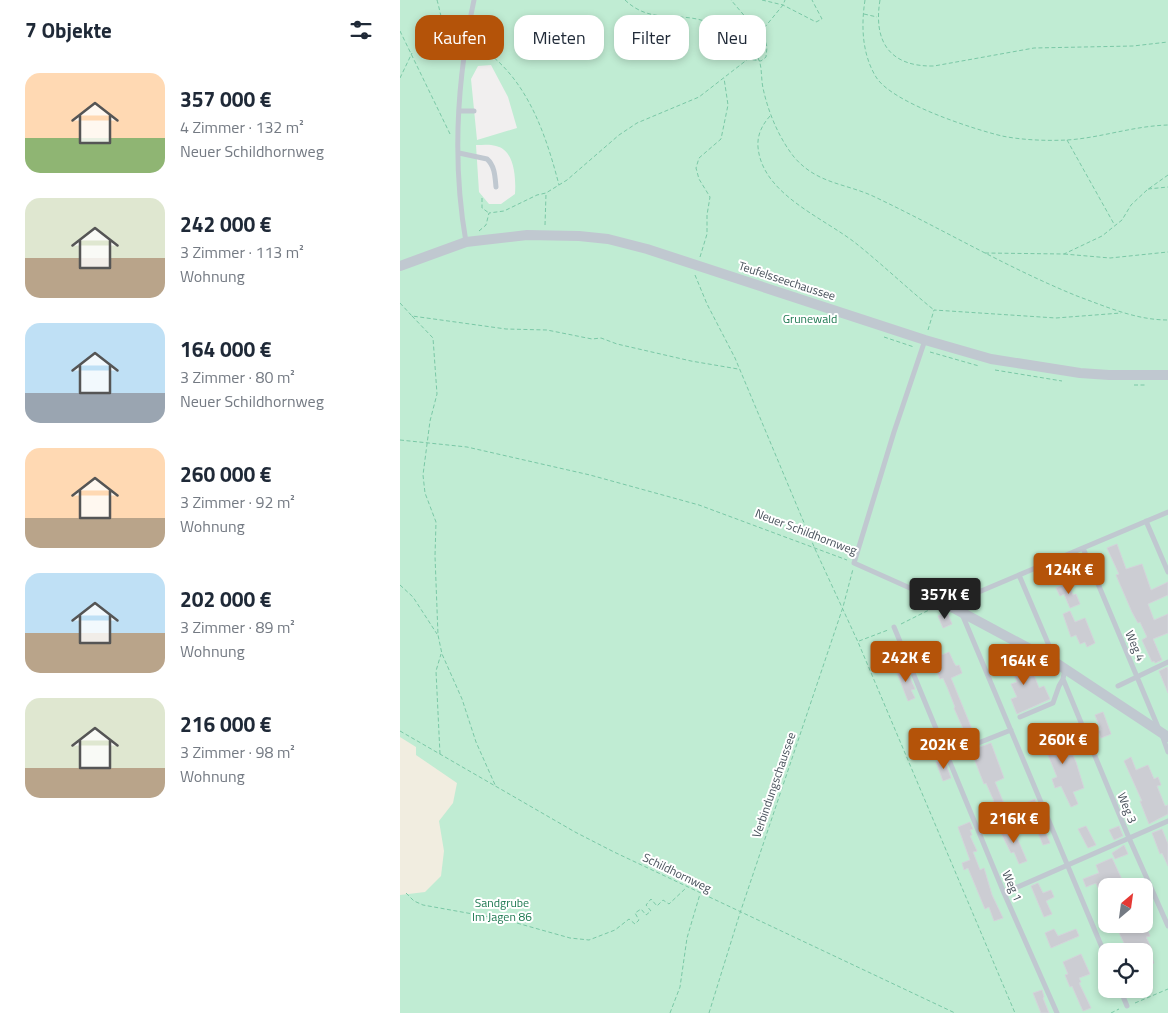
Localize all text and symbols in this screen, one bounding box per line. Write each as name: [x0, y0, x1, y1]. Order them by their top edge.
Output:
text: 7 Objekte: [25, 14, 112, 46]
chip: Kaufen: [415, 15, 504, 60]
chip: Mieten: [514, 15, 604, 60]
chip: Filter: [614, 15, 689, 60]
chip: Neu: [699, 15, 766, 60]
icon: filters: [347, 16, 375, 44]
text: 357 000 €: [180, 83, 272, 115]
icon: home: [65, 93, 125, 153]
text: 4 Zimmer · 132 m²: [180, 115, 304, 139]
text: Neuer Schildhornweg: [180, 139, 324, 163]
text: 242 000 €: [180, 208, 272, 240]
icon: home: [65, 218, 125, 278]
text: 3 Zimmer · 113 m²: [180, 240, 304, 264]
street label: Teufelsseechaussee: [736, 256, 838, 305]
text: Wohnung: [180, 264, 245, 288]
park label: Grunewald: [783, 309, 837, 328]
text: 164 000 €: [180, 333, 272, 365]
icon: home: [65, 343, 125, 403]
text: 3 Zimmer · 80 m²: [180, 365, 295, 389]
text: Neuer Schildhornweg: [180, 389, 324, 413]
text: 260 000 €: [180, 458, 272, 490]
icon: home: [65, 468, 125, 528]
text: 3 Zimmer · 92 m²: [180, 490, 295, 514]
street label: Neuer Schildhornweg: [752, 503, 860, 560]
text: Wohnung: [180, 514, 245, 538]
pin: 124K €: [1028, 552, 1110, 595]
text: 124K €: [1045, 557, 1093, 581]
pin: 357K €: [904, 578, 986, 620]
text: 357K €: [921, 582, 969, 606]
text: 202 000 €: [180, 583, 272, 615]
icon: home: [65, 593, 125, 653]
text: 3 Zimmer · 89 m²: [180, 615, 295, 639]
street label: Weg 4: [1120, 627, 1151, 664]
text: Wohnung: [180, 639, 245, 663]
pin: 242K €: [865, 640, 947, 683]
pin: 164K €: [983, 644, 1065, 686]
text: 242K €: [882, 645, 930, 669]
text: 164K €: [1000, 648, 1048, 672]
text: 216 000 €: [180, 708, 272, 740]
icon: home: [65, 718, 125, 778]
pin: 260K €: [1022, 722, 1104, 765]
text: 260K €: [1039, 727, 1087, 751]
pin: 202K €: [903, 728, 985, 770]
street label: Verbindungschaussee: [747, 730, 800, 840]
text: 202K €: [920, 732, 968, 756]
text: 3 Zimmer · 98 m²: [180, 740, 295, 764]
text: Wohnung: [180, 764, 245, 788]
street label: Weg 3: [1113, 789, 1142, 826]
pin: 216K €: [973, 802, 1055, 844]
text: 216K €: [990, 806, 1038, 830]
street label: Schildhornweg: [640, 848, 715, 897]
street label: Weg 1: [997, 867, 1027, 904]
north arrow: [1098, 878, 1152, 932]
map controls: [1098, 878, 1153, 998]
park label: Sandgrube Im Jagen 86: [472, 893, 532, 926]
button: locate: [1098, 943, 1153, 998]

